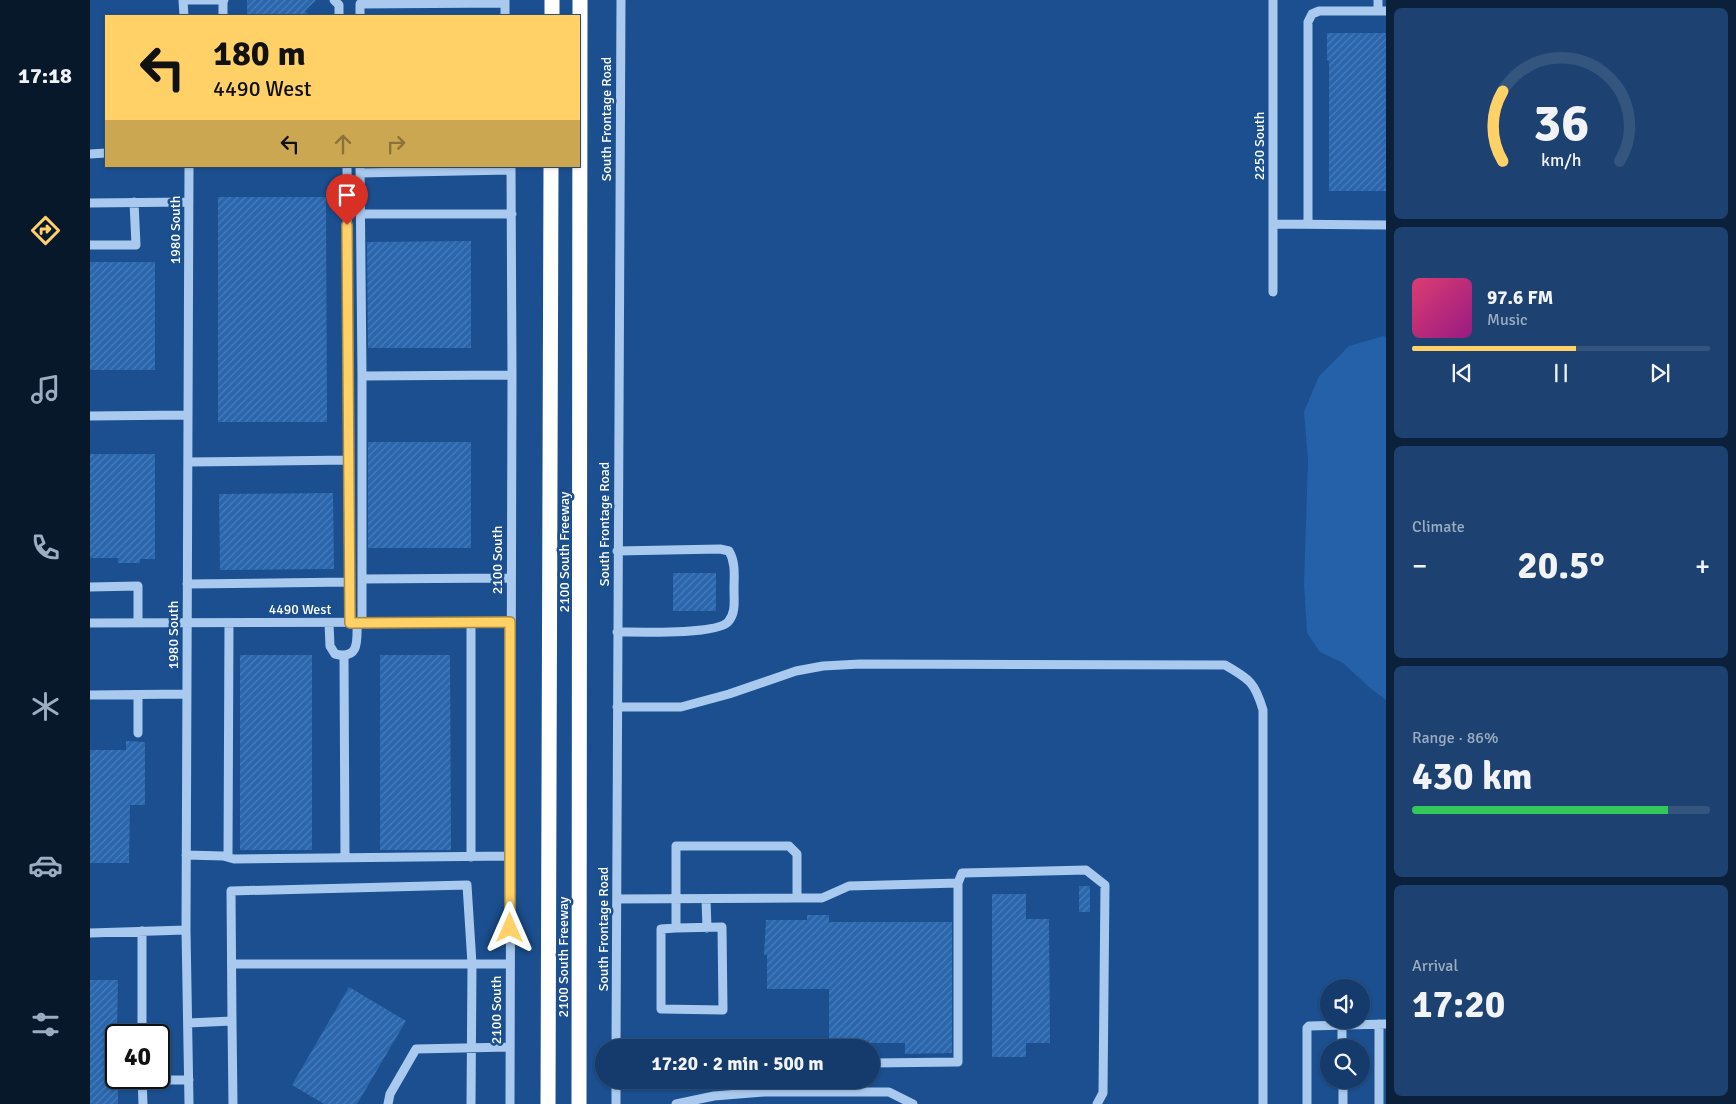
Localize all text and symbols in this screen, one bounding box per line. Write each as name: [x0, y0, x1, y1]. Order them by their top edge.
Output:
text: 180 m: [213, 32, 306, 75]
icon: left: [130, 35, 195, 100]
street label: South Frontage Road: [598, 57, 615, 181]
text: 17:18: [18, 62, 72, 89]
text: 4490 West: [213, 75, 312, 102]
text: 36: [1533, 91, 1589, 155]
street label: 2250 South: [1251, 112, 1268, 180]
icon: left: [276, 130, 304, 158]
icon: ahead: [329, 130, 357, 158]
icon: right: [382, 130, 410, 158]
text: km/h: [1541, 149, 1581, 171]
pin: [326, 174, 368, 225]
icon: arrive: [333, 181, 361, 209]
street label: 1980 South: [167, 196, 184, 264]
icon: directions: [28, 213, 63, 248]
text: 97.6 FM: [1487, 286, 1553, 310]
text: Music: [1487, 310, 1528, 330]
icon: previous: [1448, 359, 1476, 387]
icon: pause: [1547, 359, 1575, 387]
icon: next: [1646, 359, 1674, 387]
icon: music: [28, 372, 63, 407]
street label: South Frontage Road: [596, 462, 613, 586]
street label: 2100 South Freeway: [556, 491, 573, 612]
text: Climate: [1412, 517, 1465, 537]
street label: 2100 South: [489, 526, 506, 594]
icon: phone: [28, 530, 63, 565]
text: 20.5°: [1517, 542, 1605, 589]
text: −: [1412, 549, 1427, 583]
text: +: [1695, 549, 1710, 583]
street label: 1980 South: [165, 601, 182, 669]
street label: 4490 West: [269, 601, 331, 618]
icon: climate: [28, 689, 63, 724]
text: Range · 86%: [1412, 728, 1498, 748]
text: 430 km: [1412, 753, 1533, 800]
icon: car: [28, 848, 63, 883]
street label: South Frontage Road: [595, 867, 612, 991]
street label: 2100 South Freeway: [555, 896, 572, 1017]
position arrow: [483, 901, 535, 953]
text: Arrival: [1412, 956, 1458, 976]
street label: 2100 South: [488, 976, 505, 1044]
map controls: [1320, 979, 1370, 1089]
button: sound: [1320, 979, 1370, 1029]
text: 17:20: [1412, 981, 1505, 1028]
icon: filters: [28, 1007, 63, 1042]
speed limit sign: 40: [105, 1024, 170, 1089]
button: search: [1320, 1039, 1370, 1089]
text: 17:20 · 2 min · 500 m: [651, 1052, 824, 1076]

